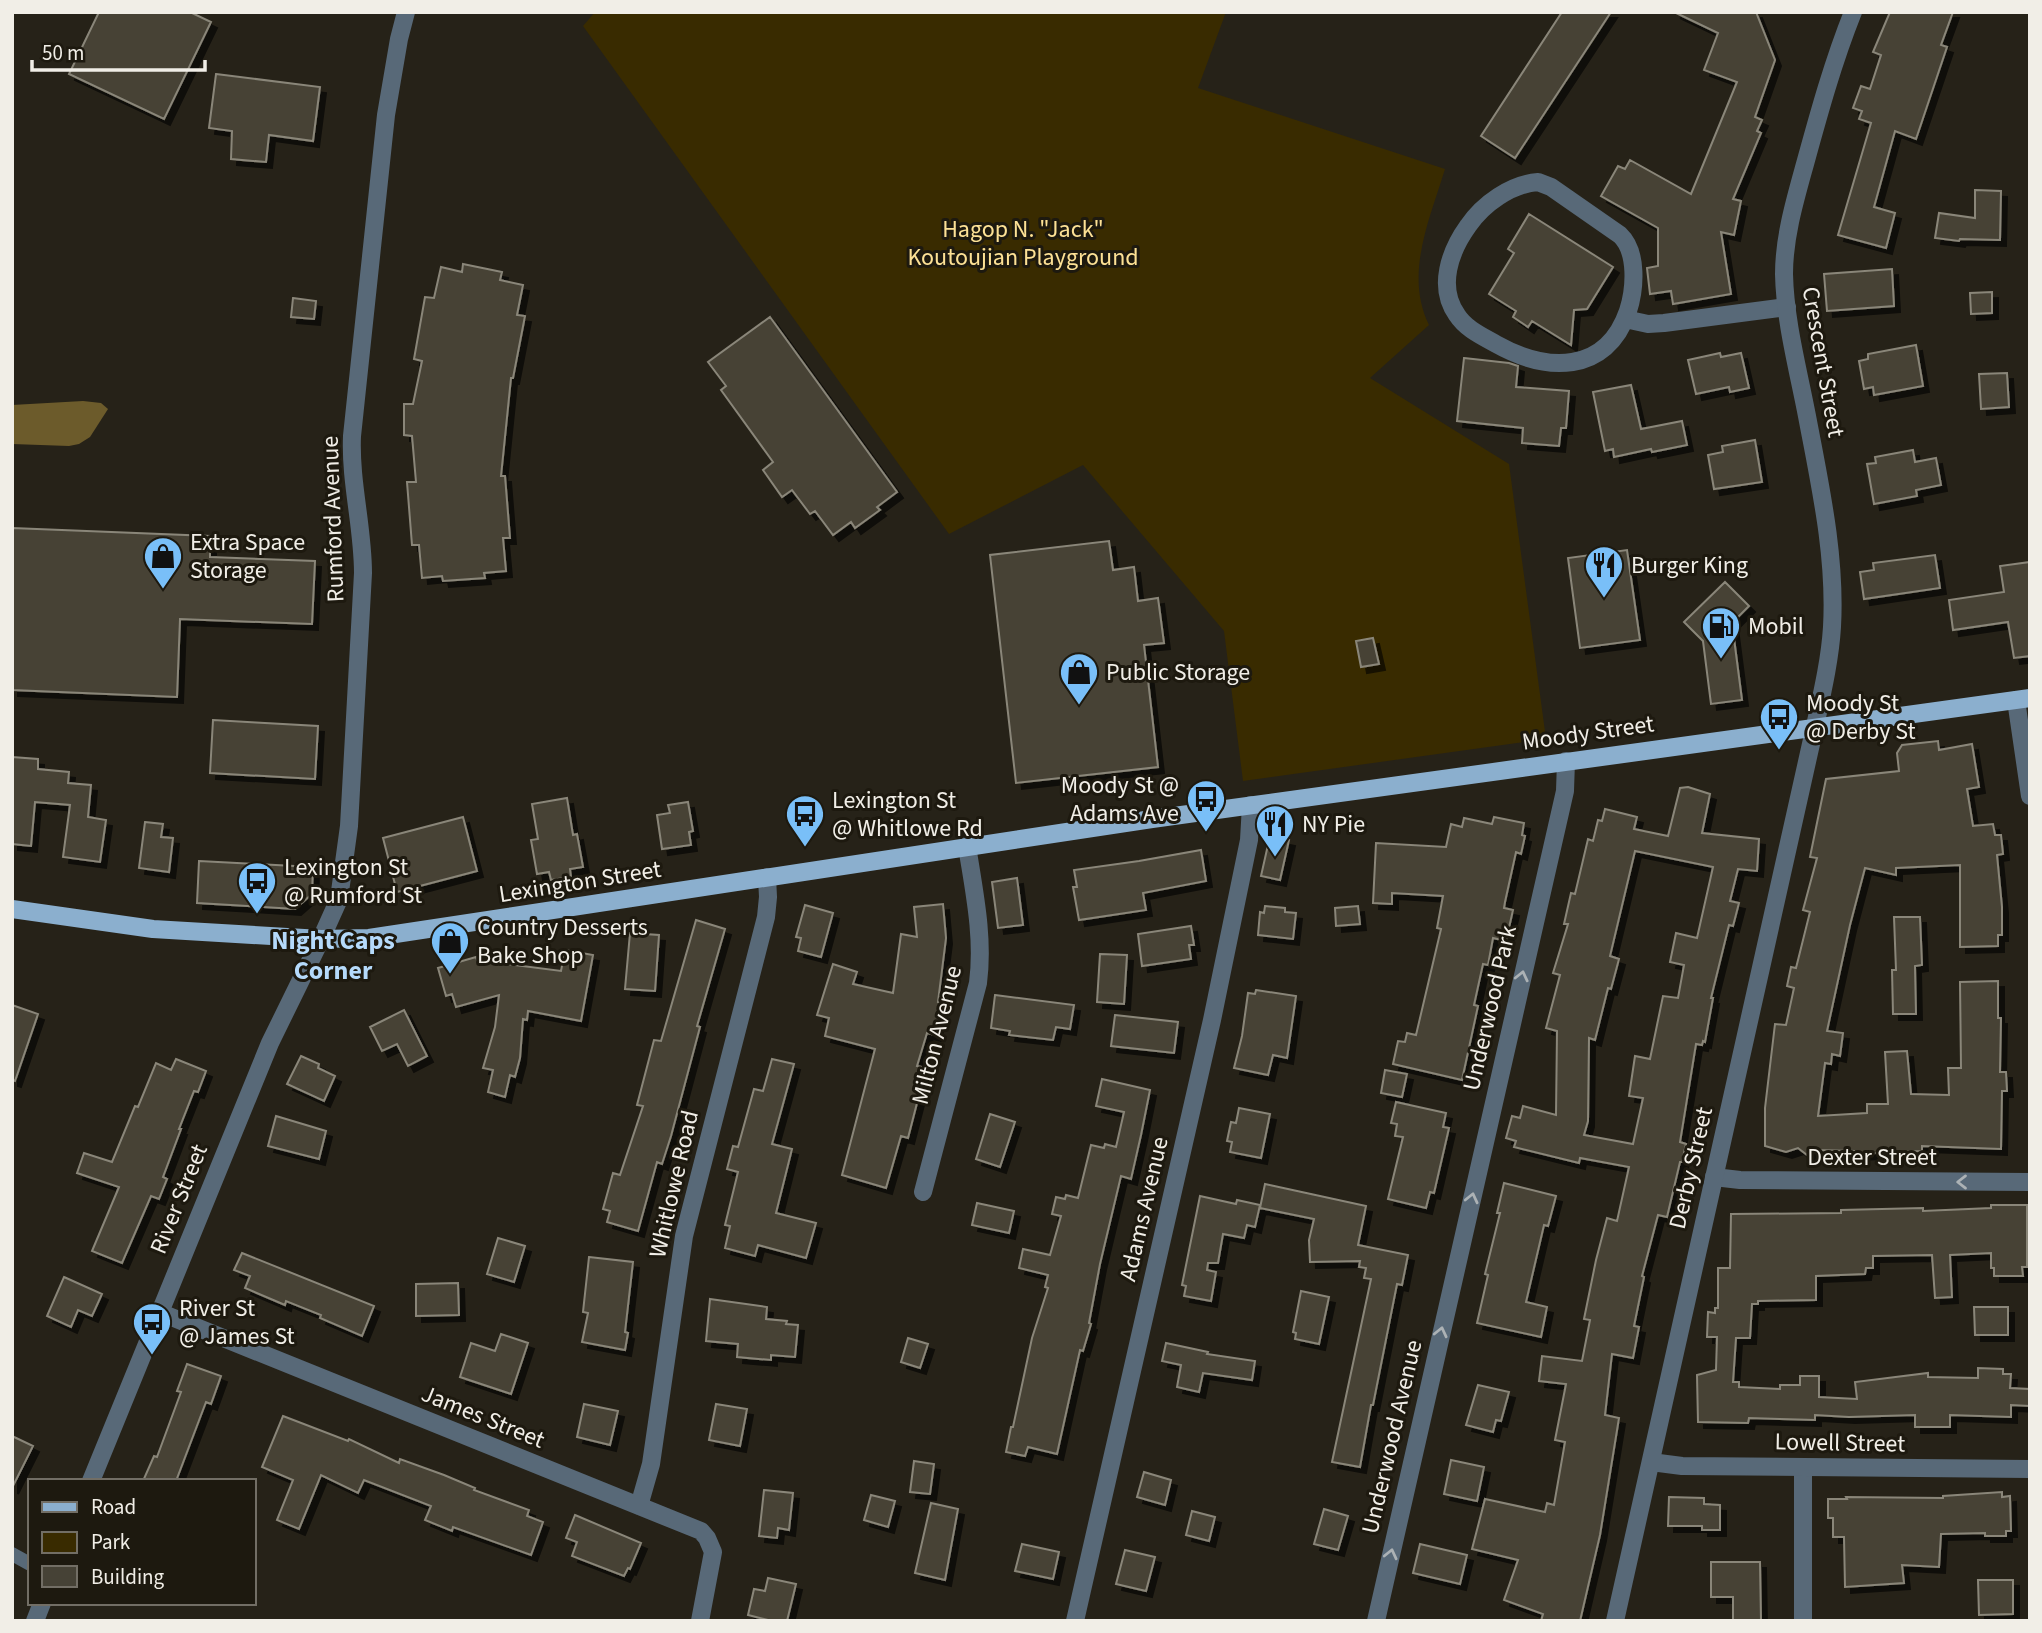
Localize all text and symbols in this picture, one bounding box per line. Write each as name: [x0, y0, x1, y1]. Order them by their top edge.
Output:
scale bar: [32, 28, 205, 72]
text: 50 m: [42, 38, 84, 68]
park label: Hagop N. "Jack" Koutoujian Playground: [907, 212, 1139, 275]
street label: Crescent Street: [1793, 284, 1853, 440]
street label: Rumford Avenue: [313, 435, 353, 603]
place label: Extra Space Storage: [190, 525, 305, 588]
shop icon: Extra Space Storage: [142, 535, 184, 590]
restaurant icon: Burger King: [1583, 544, 1625, 599]
place label: Burger King: [1631, 548, 1748, 583]
fuel station icon: Mobil: [1700, 605, 1742, 660]
place label: Mobil: [1748, 609, 1804, 644]
shop icon: Public Storage: [1058, 651, 1100, 706]
place label: Public Storage: [1106, 655, 1250, 690]
place label: Moody St @ Derby St: [1806, 686, 1916, 749]
bus stop icon: Moody St @ Derby St: [1758, 696, 1800, 751]
street label: Moody Street: [1520, 706, 1656, 760]
place label: Moody St @ Adams Ave: [1061, 768, 1179, 831]
bus stop icon: Moody St @ Adams Ave: [1185, 778, 1227, 833]
place label: Lexington St @ Whitlowe Rd: [832, 783, 983, 846]
bus stop icon: Lexington St @ Whitlowe Rd: [784, 793, 826, 848]
restaurant icon: NY Pie: [1254, 803, 1296, 858]
place label: NY Pie: [1302, 807, 1365, 842]
place label: Lexington St @ Rumford St: [284, 850, 422, 913]
street label: Lexington Street: [496, 852, 664, 912]
bus stop icon: Lexington St @ Rumford St: [236, 860, 278, 915]
place label: Country Desserts Bake Shop: [477, 910, 648, 973]
shop icon: Country Desserts Bake Shop: [429, 920, 471, 975]
district label: Night Caps Corner: [271, 922, 395, 989]
street label: Underwood Park: [1454, 922, 1526, 1094]
street label: Milton Avenue: [903, 962, 971, 1108]
one-way arrow: [1514, 970, 1529, 982]
street label: Derby Street: [1660, 1104, 1722, 1232]
street label: Whitlowe Road: [640, 1107, 708, 1261]
street label: Adams Avenue: [1110, 1133, 1178, 1285]
street label: River Street: [141, 1139, 217, 1259]
street label: Dexter Street: [1807, 1140, 1937, 1175]
one-way arrow: [1956, 1174, 1966, 1190]
one-way arrow: [1463, 1192, 1478, 1204]
place label: River St @ James St: [179, 1291, 295, 1354]
bus stop icon: River St @ James St: [131, 1301, 173, 1356]
one-way arrow: [1433, 1326, 1448, 1338]
street label: Underwood Avenue: [1353, 1337, 1431, 1537]
street label: James Street: [416, 1376, 550, 1458]
street label: Lowell Street: [1774, 1424, 1906, 1462]
legend: [28, 1479, 256, 1605]
text: Road: [91, 1492, 136, 1522]
text: Park: [91, 1527, 131, 1557]
one-way arrow: [1383, 1548, 1397, 1560]
text: Building: [91, 1562, 165, 1592]

